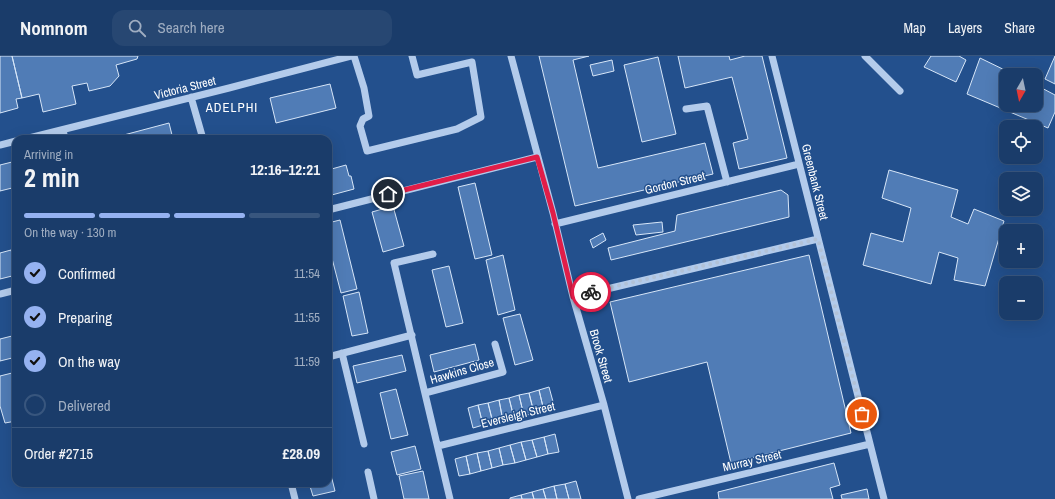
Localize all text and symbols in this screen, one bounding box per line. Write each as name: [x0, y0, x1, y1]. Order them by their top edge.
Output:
search box: [112, 10, 392, 46]
text: Nomnom: [20, 15, 88, 41]
icon: search: [126, 17, 148, 39]
text: Search here: [158, 17, 225, 38]
text: Map: [904, 19, 926, 37]
text: Layers: [948, 19, 982, 37]
text: Share: [1004, 19, 1035, 37]
north arrow: [999, 68, 1043, 112]
map controls: [999, 68, 1043, 320]
street label: Victoria Street: [153, 73, 218, 103]
district label: ADELPHI: [205, 99, 258, 116]
button: locate: [999, 120, 1043, 164]
street label: Greenbank Street: [798, 142, 832, 222]
text: Arriving in: [24, 146, 73, 163]
text: 12:16–12:21: [250, 159, 320, 180]
text: 2 min: [24, 160, 80, 195]
street label: Gordon Street: [643, 168, 707, 198]
button: layers: [999, 172, 1043, 216]
pin: [371, 177, 405, 211]
icon: home: [377, 183, 399, 205]
text: On the way · 130 m: [24, 224, 116, 241]
button: +: [999, 224, 1043, 268]
icon: check: [24, 262, 46, 284]
text: Confirmed: [58, 263, 115, 284]
text: 11:54: [294, 265, 320, 282]
courier: [571, 272, 611, 312]
button: −: [999, 276, 1043, 320]
icon: bike: [580, 281, 602, 303]
icon: check: [24, 306, 46, 328]
text: Preparing: [58, 307, 112, 328]
text: 11:55: [294, 309, 320, 326]
street label: Brook Street: [586, 328, 616, 385]
icon: check: [24, 350, 46, 372]
text: On the way: [58, 351, 120, 372]
text: 11:59: [294, 353, 320, 370]
street label: Hawkins Close: [428, 354, 496, 388]
text: Delivered: [58, 395, 111, 416]
pin: [845, 397, 879, 431]
street label: Eversleigh Street: [479, 398, 557, 432]
icon: bag: [851, 403, 873, 425]
text: Order #2715: [24, 443, 93, 464]
text: £28.09: [282, 443, 320, 464]
street label: Murray Street: [721, 446, 783, 475]

